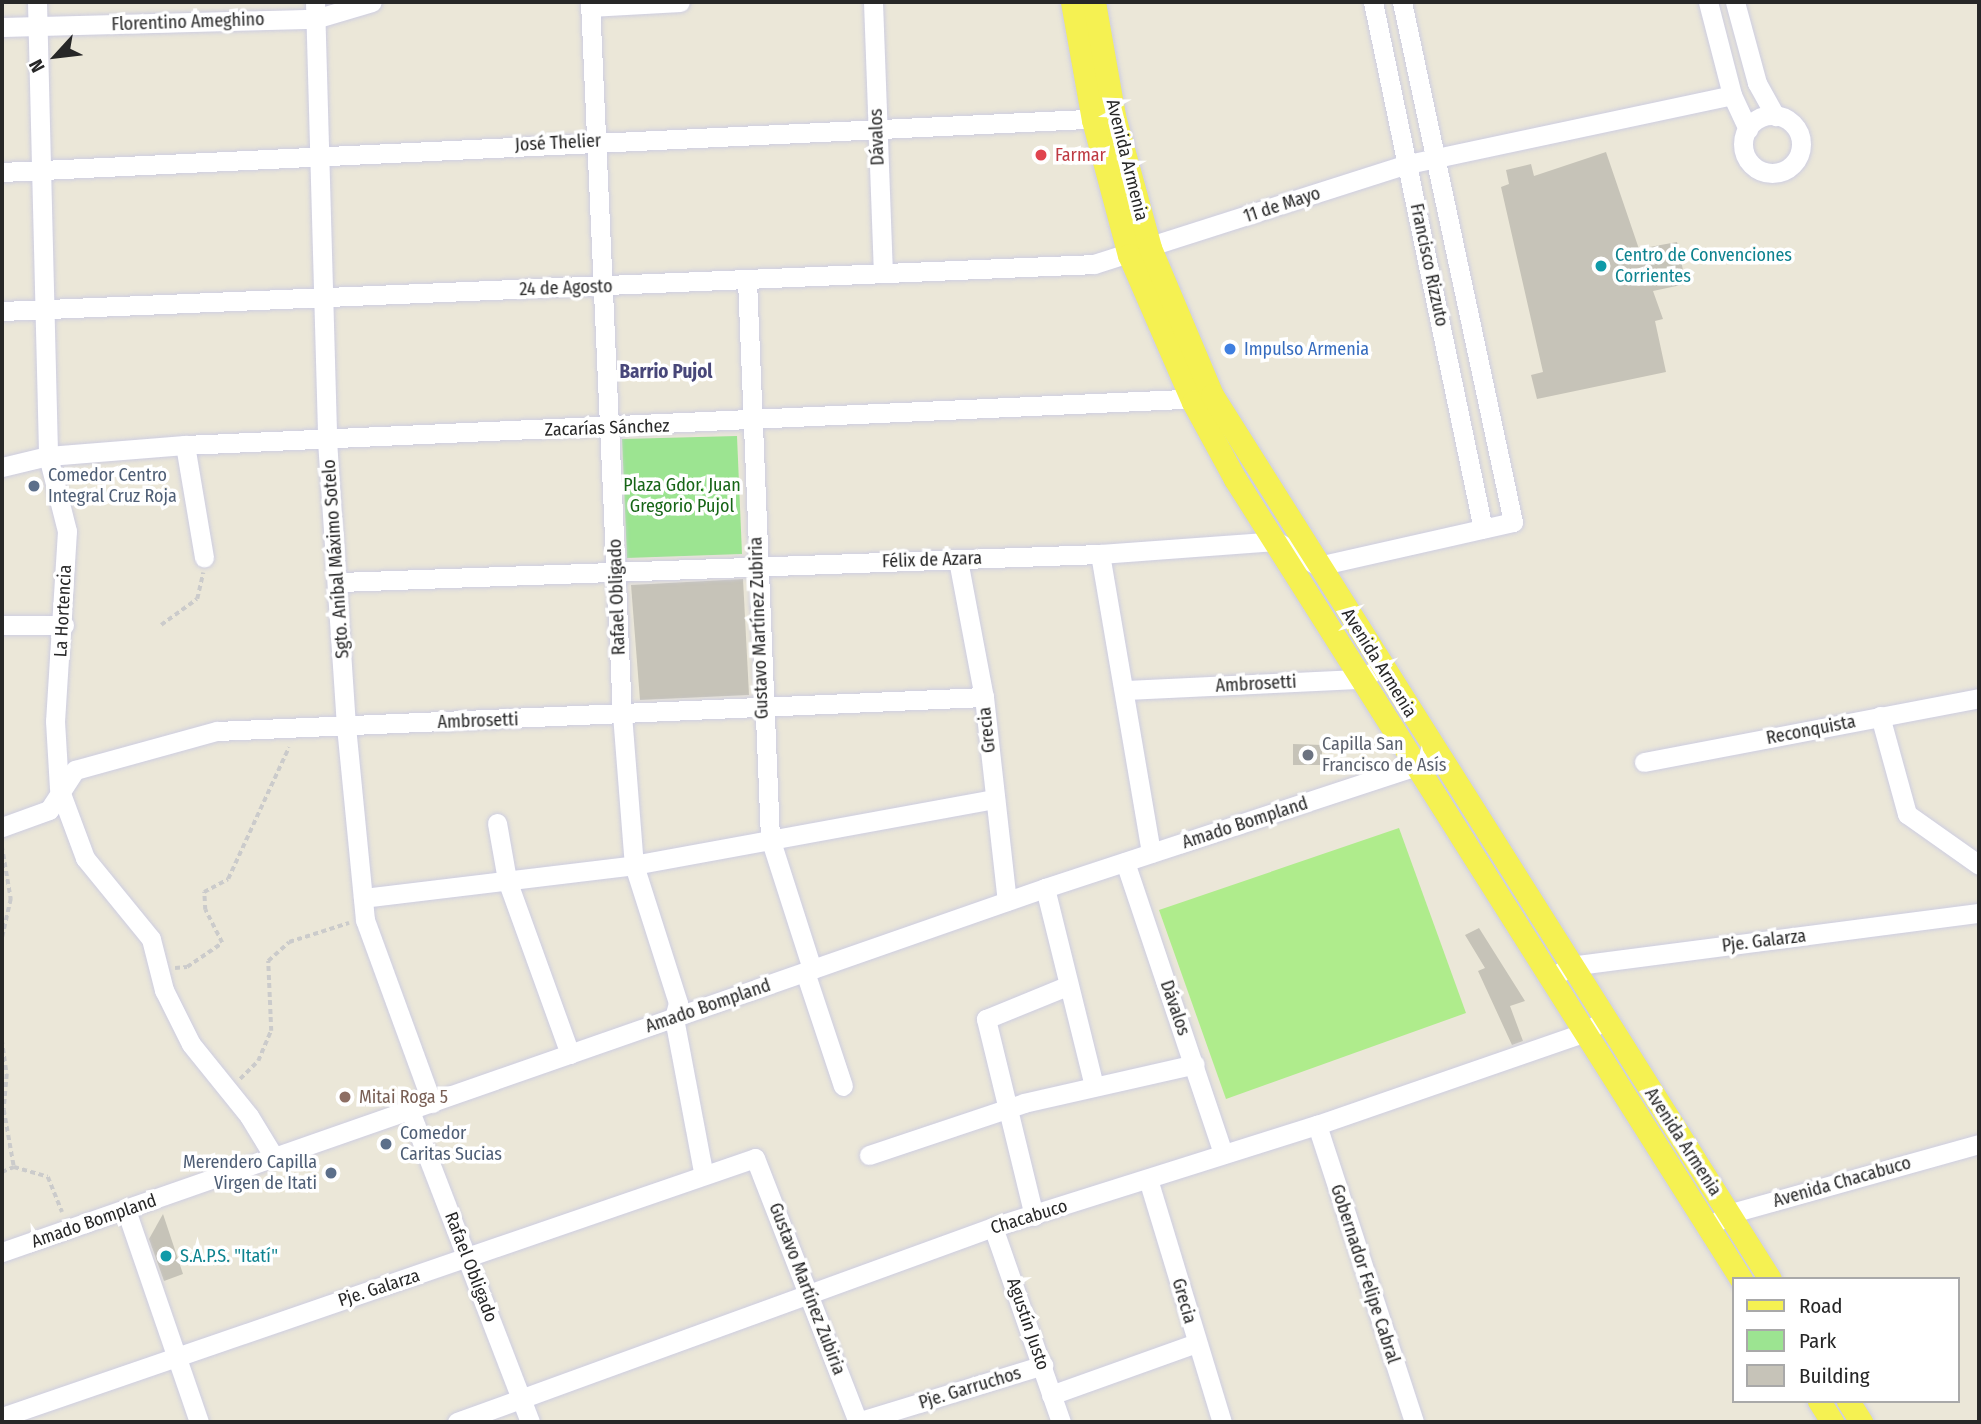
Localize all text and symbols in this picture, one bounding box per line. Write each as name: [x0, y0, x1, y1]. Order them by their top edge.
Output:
street label: Florentino Ameghino: [111, 9, 265, 35]
north arrow: [21, 21, 91, 91]
text: N: [24, 55, 50, 76]
street label: Avenida Armenia: [1101, 97, 1153, 223]
street label: Dávalos: [865, 108, 889, 166]
street label: José Thelier: [514, 130, 602, 156]
place label: Farmar: [1055, 144, 1106, 166]
marker: Farmar: [1033, 147, 1049, 163]
street label: 11 de Mayo: [1241, 182, 1323, 228]
street label: Francisco Rizzuto: [1405, 202, 1453, 328]
place label: Centro de Convenciones Corrientes: [1615, 245, 1792, 288]
marker: Centro de Convenciones Corrientes: [1593, 258, 1609, 274]
street label: 24 de Agosto: [519, 276, 613, 300]
place label: Impulso Armenia: [1244, 338, 1369, 360]
marker: Impulso Armenia: [1222, 341, 1238, 357]
district label: Barrio Pujol: [619, 361, 713, 383]
street label: Zacarías Sánchez: [544, 415, 670, 441]
street label: Sgto. Aníbal Máximo Sotelo: [318, 459, 354, 659]
place label: Comedor Centro Integral Cruz Roja: [48, 465, 177, 508]
park label: Plaza Gdor. Juan Gregorio Pujol: [623, 475, 741, 518]
marker: Comedor Centro Integral Cruz Roja: [26, 478, 42, 494]
street label: Gustavo Martínez Zubiria: [745, 536, 773, 720]
street label: Rafael Obligado: [604, 538, 630, 656]
street label: Félix de Azara: [882, 547, 982, 573]
street label: La Hortencia: [50, 564, 76, 658]
street label: Avenida Armenia: [1337, 605, 1421, 721]
street label: Ambrosetti: [1215, 671, 1297, 697]
street label: Grecia: [974, 706, 1000, 754]
street label: Ambrosetti: [437, 709, 519, 733]
street label: Reconquista: [1764, 711, 1858, 749]
place label: Capilla San Francisco de Asís: [1322, 734, 1446, 776]
marker: Capilla San Francisco de Asís: [1300, 747, 1316, 763]
street label: Amado Bompland: [1179, 793, 1311, 853]
street label: Pje. Galarza: [1721, 925, 1807, 957]
street label: Amado Bompland: [643, 974, 773, 1038]
street label: Dávalos: [1156, 978, 1194, 1038]
street label: Avenida Armenia: [1640, 1084, 1726, 1200]
place label: Mitai Roga 5: [359, 1086, 448, 1108]
marker: Mitai Roga 5: [337, 1089, 353, 1105]
place label: Comedor Caritas Sucias: [400, 1123, 502, 1166]
marker: Comedor Caritas Sucias: [378, 1136, 394, 1152]
place label: Merendero Capilla Virgen de Itati: [183, 1152, 317, 1194]
street label: Avenida Chacabuco: [1771, 1152, 1913, 1212]
marker: Merendero Capilla Virgen de Itati: [323, 1165, 339, 1181]
street label: Gobernador Felipe Cabral: [1326, 1182, 1404, 1366]
street label: Amado Bompland: [29, 1189, 159, 1253]
street label: Chacabuco: [988, 1195, 1070, 1239]
street label: Gustavo Martínez Zubiria: [764, 1200, 850, 1378]
street label: Rafael Obligado: [440, 1209, 502, 1325]
place label: S.A.P.S. "Itatí": [180, 1245, 278, 1267]
marker: S.A.P.S. "Itatí": [158, 1248, 174, 1264]
street label: Pje. Galarza: [335, 1265, 423, 1311]
street label: Agustín Justo: [1002, 1275, 1054, 1373]
street label: Grecia: [1167, 1276, 1201, 1326]
legend: [1732, 1277, 1960, 1403]
text: Road: [1799, 1293, 1843, 1319]
text: Park: [1799, 1328, 1836, 1354]
street label: Pje. Garruchos: [916, 1362, 1024, 1414]
text: Building: [1799, 1363, 1870, 1389]

